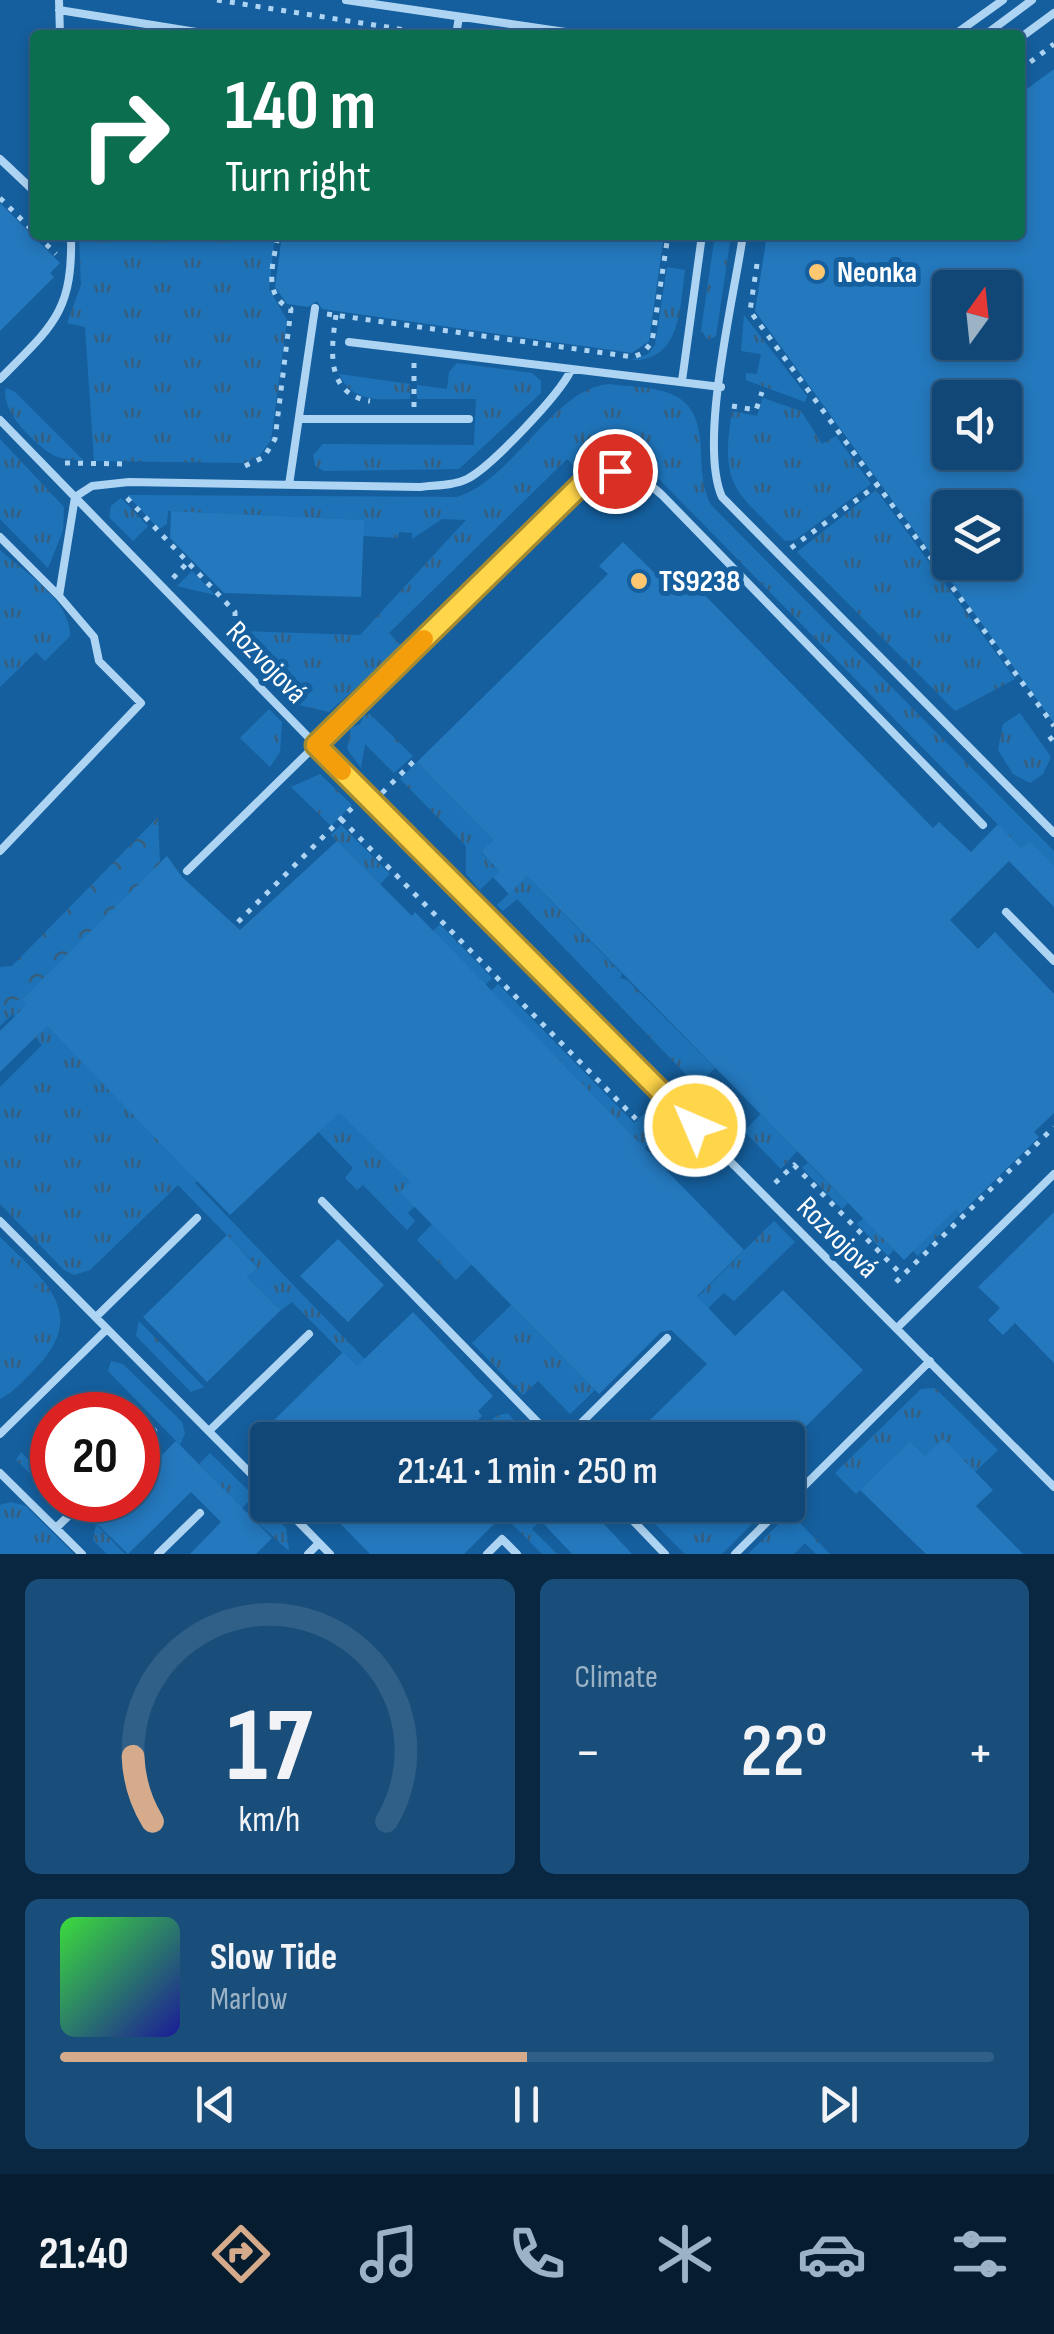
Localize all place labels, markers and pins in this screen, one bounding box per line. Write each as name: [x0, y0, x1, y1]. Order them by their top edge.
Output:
place label: Neonka: [837, 255, 917, 291]
marker: Neonka: [806, 261, 828, 283]
pin: [573, 429, 658, 514]
place label: TS9238: [659, 564, 740, 600]
marker: TS9238: [628, 570, 650, 592]

